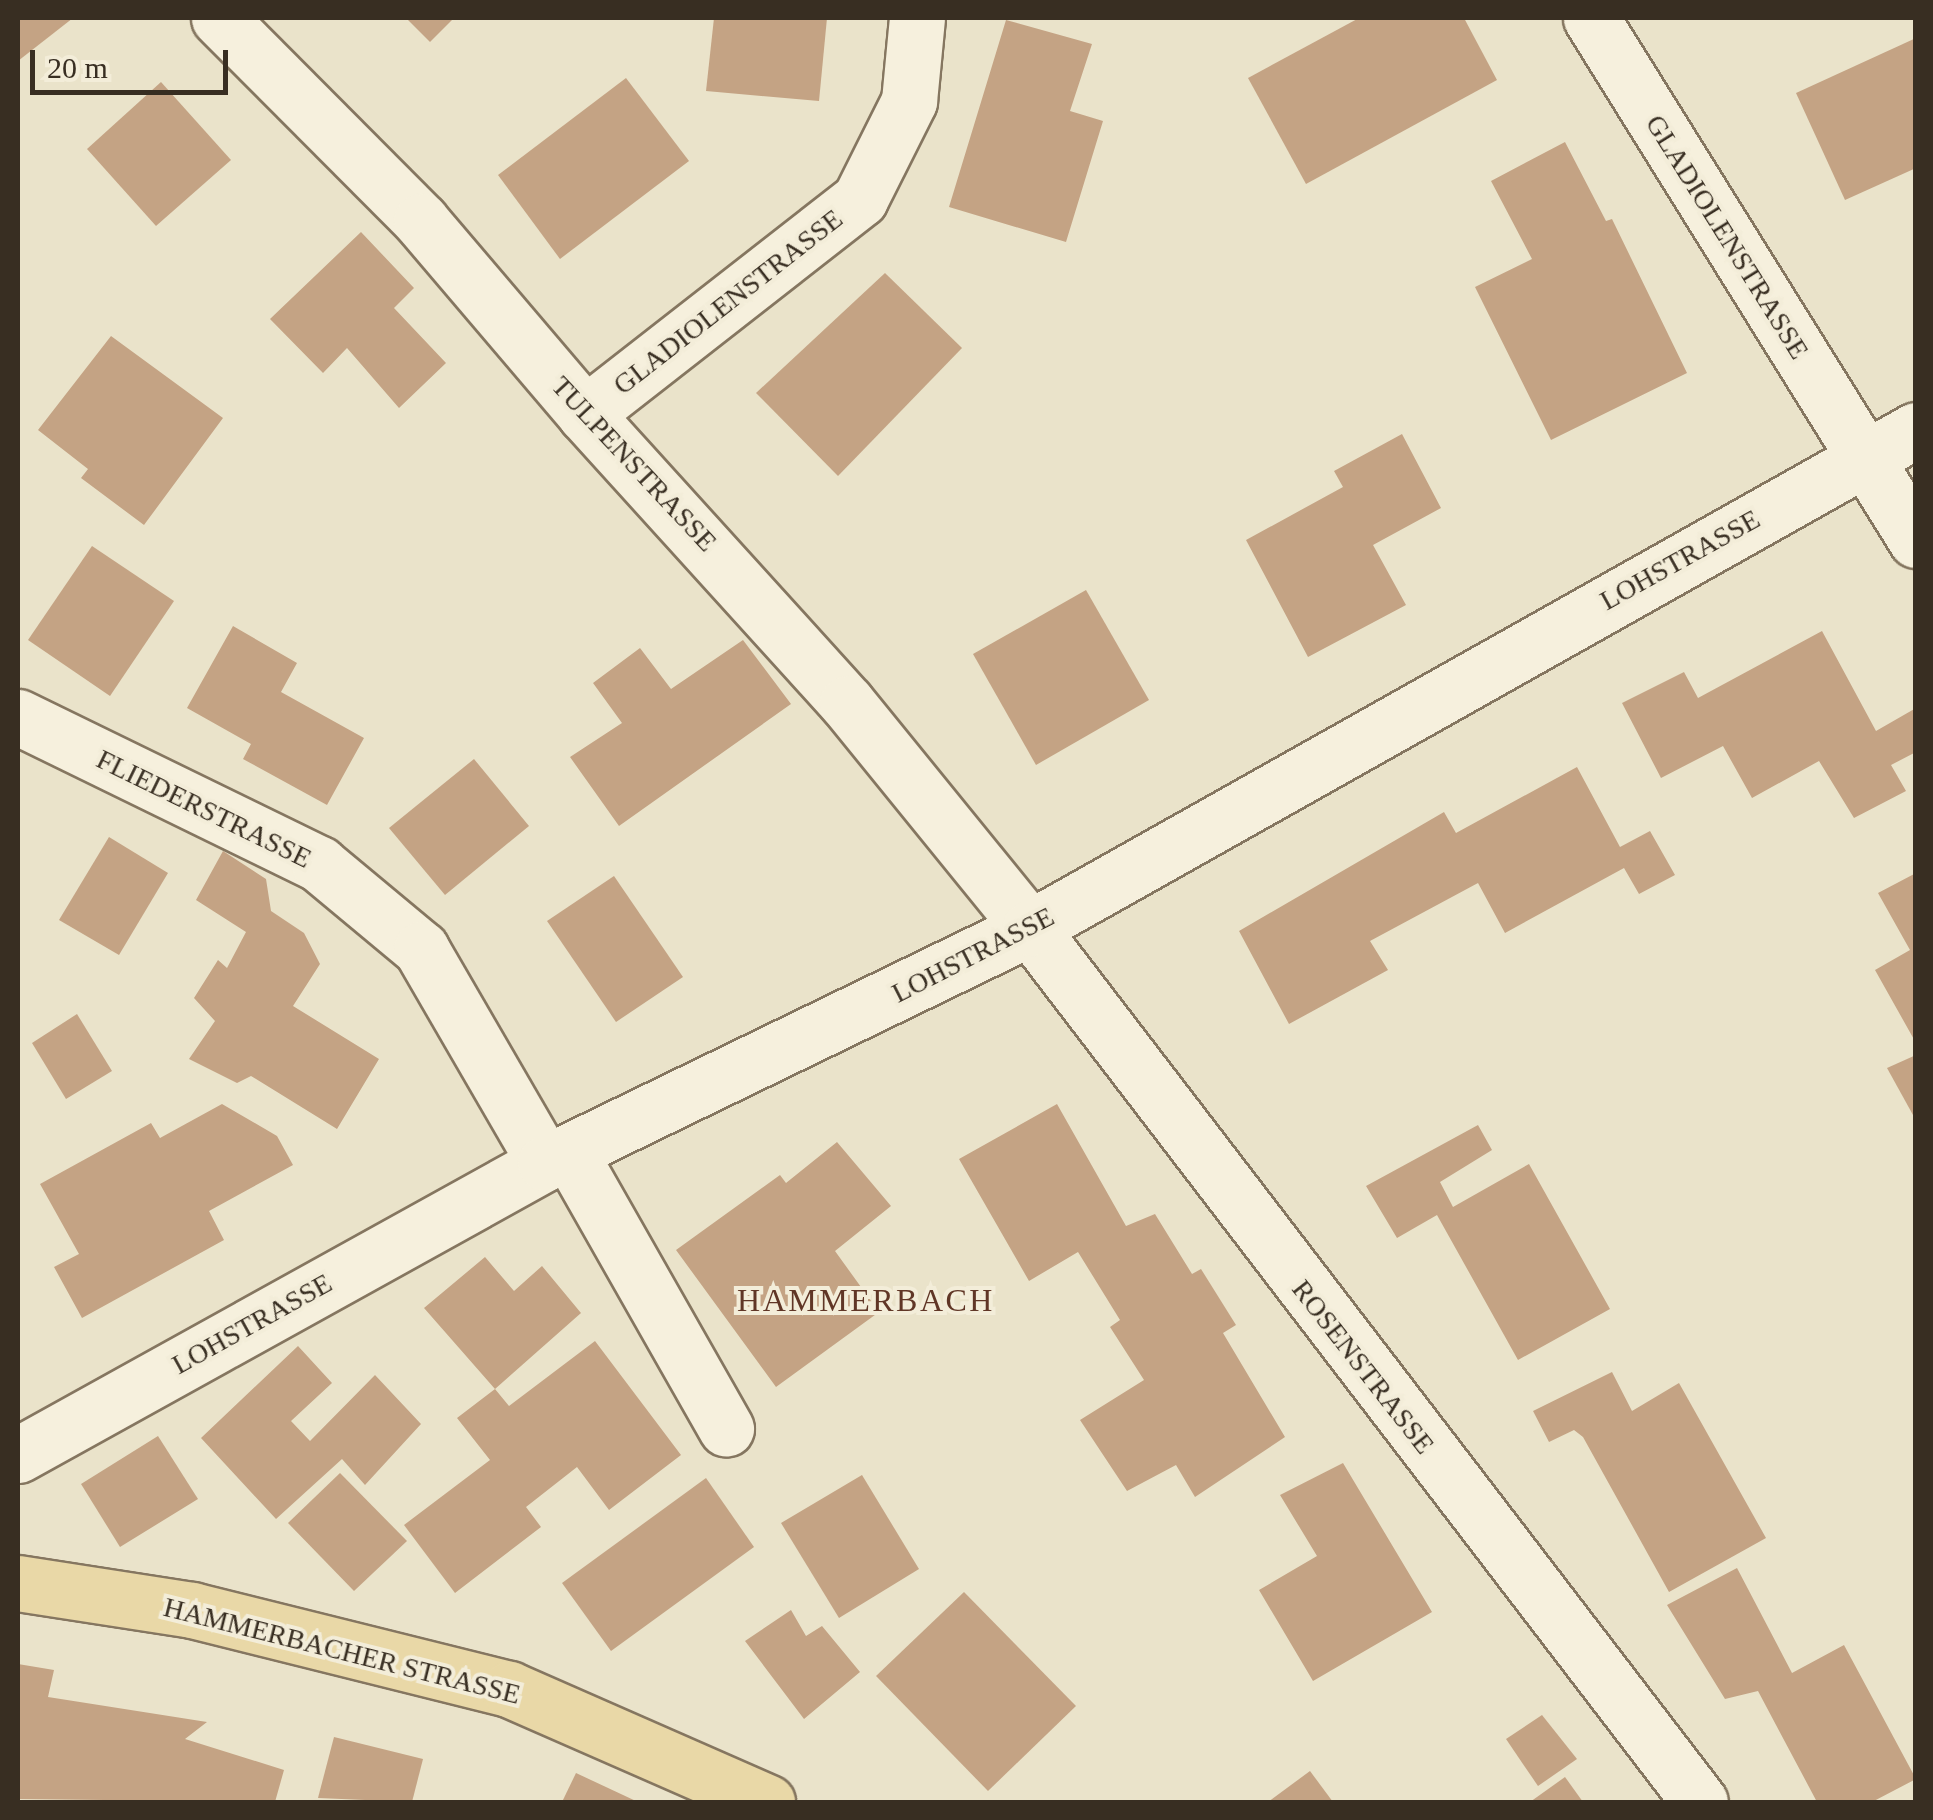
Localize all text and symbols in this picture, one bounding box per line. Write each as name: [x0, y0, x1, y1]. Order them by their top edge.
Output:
scale bar: [35, 30, 232, 92]
text: 20 m: [47, 51, 108, 84]
street label: GLADIOLENSTRASSE: [1638, 109, 1816, 365]
street label: GLADIOLENSTRASSE: [607, 202, 849, 402]
street label: TULPENSTRASSE: [544, 369, 724, 559]
street label: LOHSTRASSE: [1594, 502, 1766, 618]
street label: FLIEDERSTRASSE: [91, 742, 317, 876]
street label: LOHSTRASSE: [886, 900, 1060, 1010]
street label: LOHSTRASSE: [166, 1266, 338, 1382]
street label: ROSENSTRASSE: [1285, 1273, 1441, 1461]
district label: HAMMERBACH: [737, 1281, 995, 1319]
street label: HAMMERBACHER STRASSE: [160, 1590, 524, 1712]

